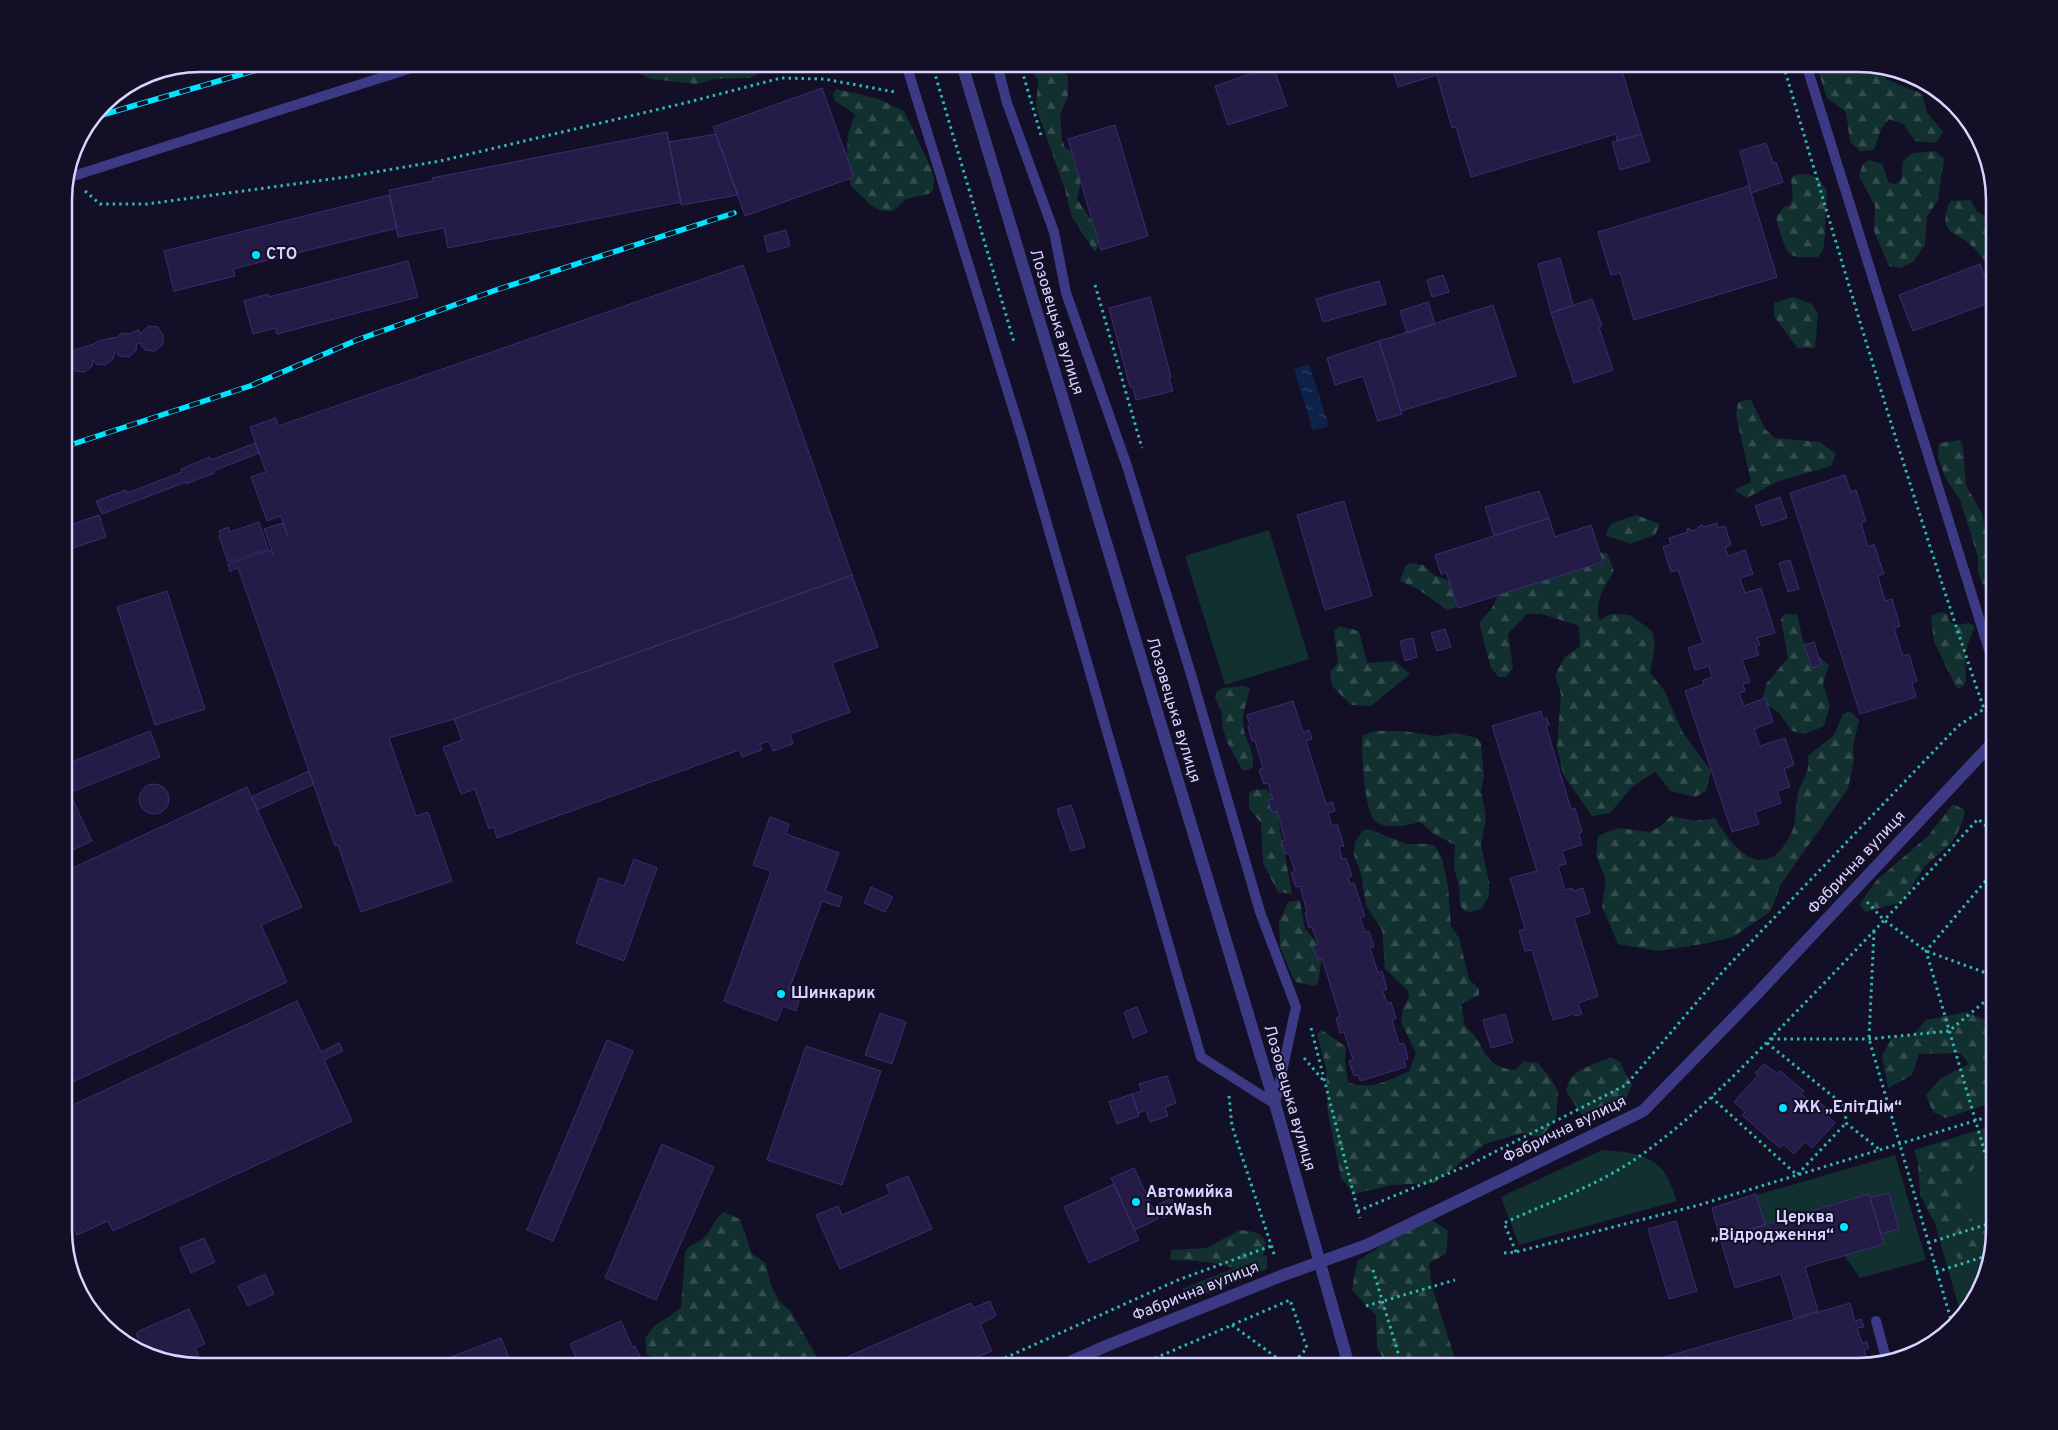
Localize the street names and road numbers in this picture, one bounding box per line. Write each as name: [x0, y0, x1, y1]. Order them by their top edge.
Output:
street label: Лозовецька вулиця: [1024, 247, 1088, 397]
street label: Лозовецька вулиця: [1141, 635, 1205, 785]
street label: Фабрична вулиця: [1804, 807, 1910, 919]
street label: Лозовецька вулиця: [1259, 1022, 1319, 1174]
street label: Фабрична вулиця: [1500, 1091, 1630, 1169]
street label: Фабрична вулиця: [1130, 1257, 1262, 1327]

